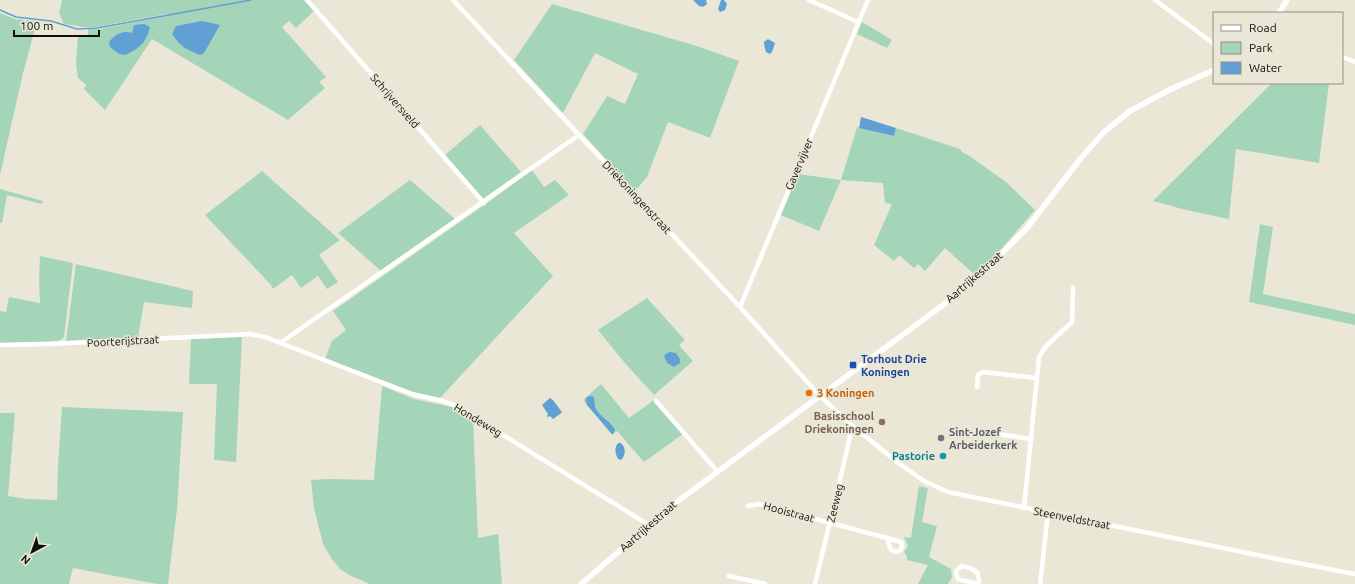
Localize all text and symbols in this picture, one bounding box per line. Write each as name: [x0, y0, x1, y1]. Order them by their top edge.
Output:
scale bar: [14, 12, 99, 38]
legend: [1213, 12, 1343, 84]
text: 100 m: [20, 19, 53, 32]
text: Road: [1249, 21, 1277, 34]
text: Park: [1249, 41, 1273, 54]
text: Water: [1249, 61, 1282, 74]
street label: Schrijversveld: [368, 71, 422, 131]
street label: Gavervijver: [783, 136, 816, 192]
street label: Driekoningenstraat: [600, 158, 674, 236]
street label: Aartrijkestraat: [943, 249, 1005, 305]
street label: Poorterijstraat: [87, 333, 160, 349]
place label: Torhout Drie Koningen: [861, 353, 927, 378]
marker: Torhout Drie Koningen: [848, 360, 858, 370]
place label: 3 Koningen: [817, 387, 875, 399]
marker: 3 Koningen: [804, 388, 814, 398]
street label: Hondeweg: [452, 401, 504, 439]
place label: Basisschool Driekoningen: [804, 410, 875, 435]
marker: Basisschool Driekoningen: [877, 417, 887, 427]
place label: Sint-Jozef Arbeiderkerk: [949, 426, 1018, 451]
marker: Sint-Jozef Arbeiderkerk: [936, 433, 946, 443]
place label: Pastorie: [892, 450, 935, 462]
marker: Pastorie: [938, 451, 948, 461]
street label: Zeeweg: [824, 482, 846, 524]
street label: Aartrijkestraat: [617, 498, 679, 554]
street label: Hooistraat: [762, 499, 816, 525]
street label: Steenveldstraat: [1033, 505, 1112, 531]
north arrow: [12, 532, 52, 572]
text: N: [18, 552, 32, 567]

